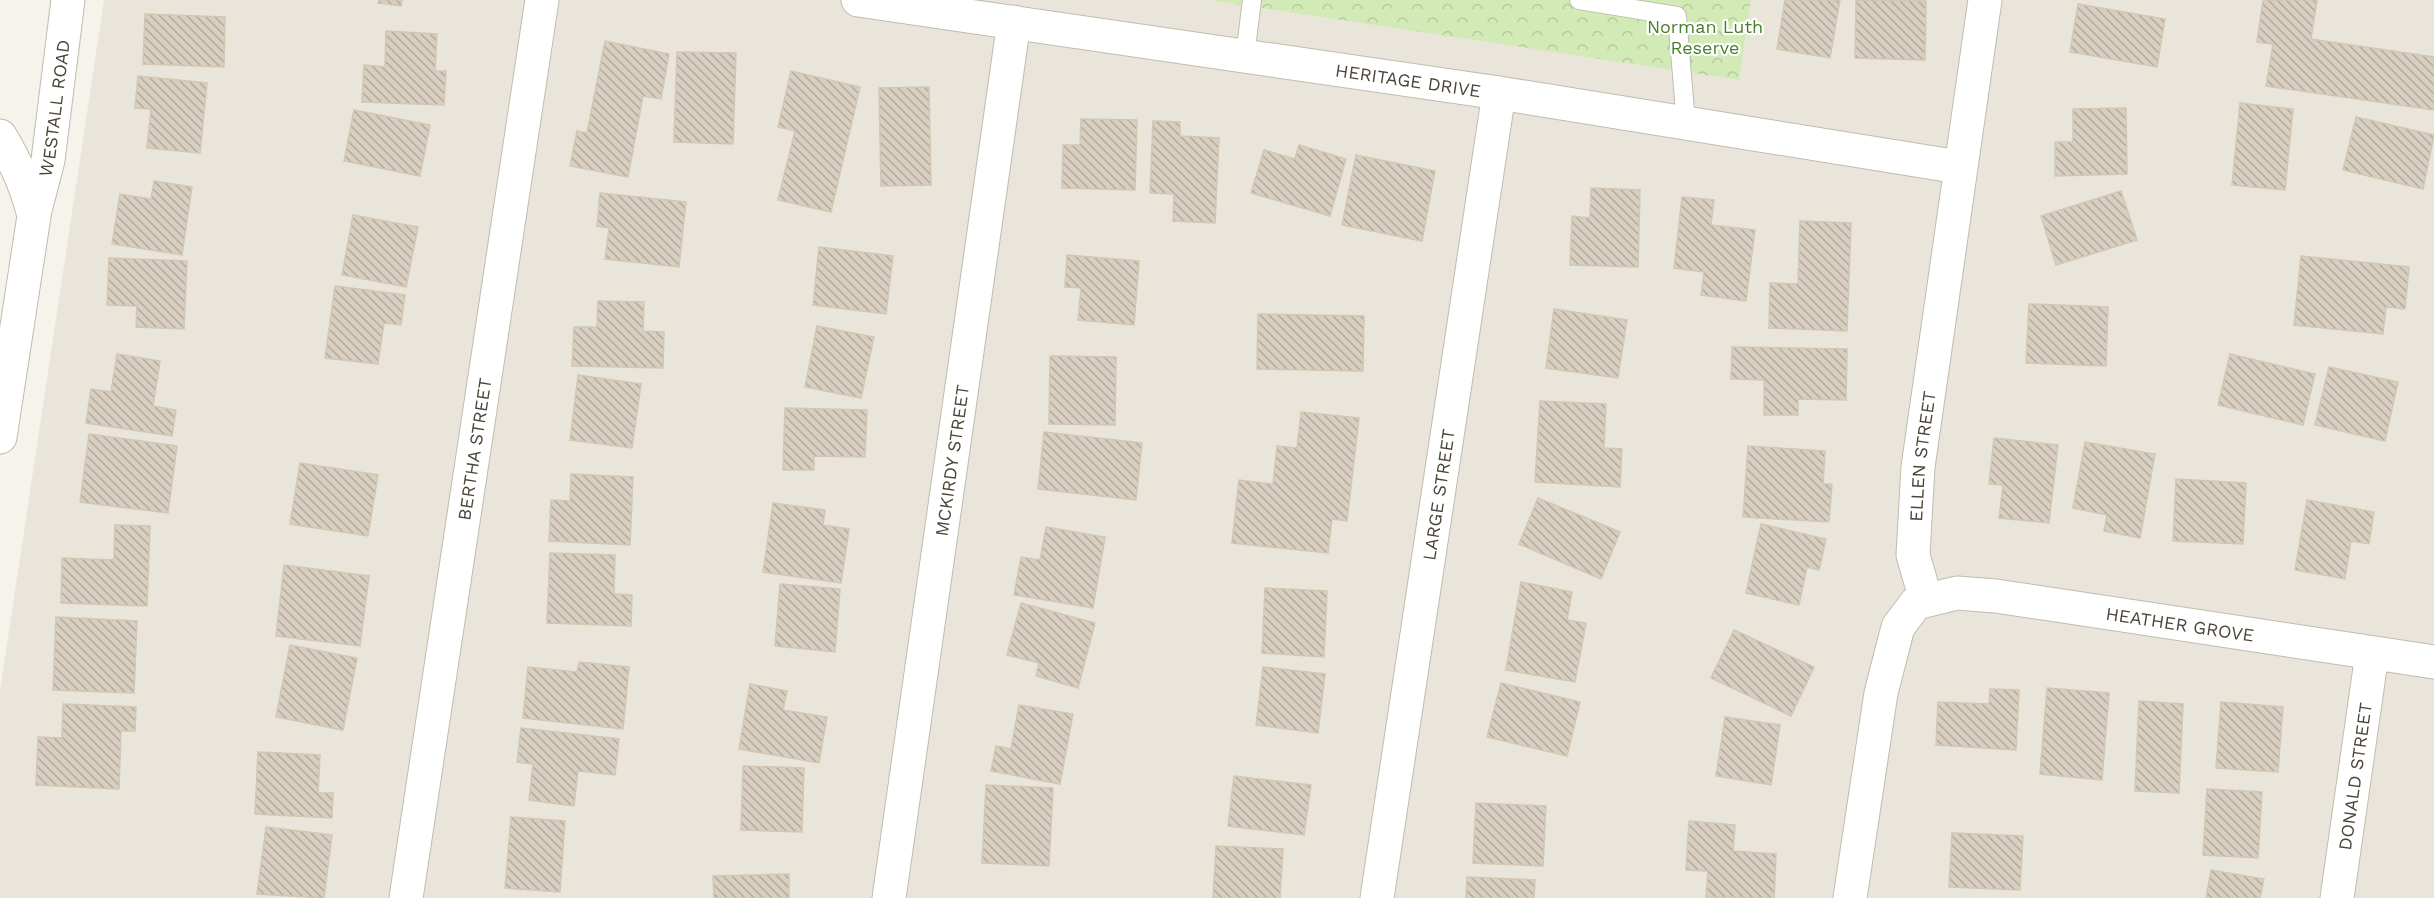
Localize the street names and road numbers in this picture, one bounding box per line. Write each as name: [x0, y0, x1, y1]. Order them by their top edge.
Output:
street label: WESTALL ROAD: [34, 38, 73, 179]
street label: HERITAGE DRIVE: [1334, 59, 1482, 101]
street label: BERTHA STREET: [453, 376, 495, 522]
street label: MCKIRDY STREET: [930, 383, 973, 538]
street label: ELLEN STREET: [1904, 389, 1939, 522]
street label: LARGE STREET: [1418, 427, 1458, 562]
street label: HEATHER GROVE: [2104, 602, 2256, 645]
street label: DONALD STREET: [2333, 701, 2375, 852]

